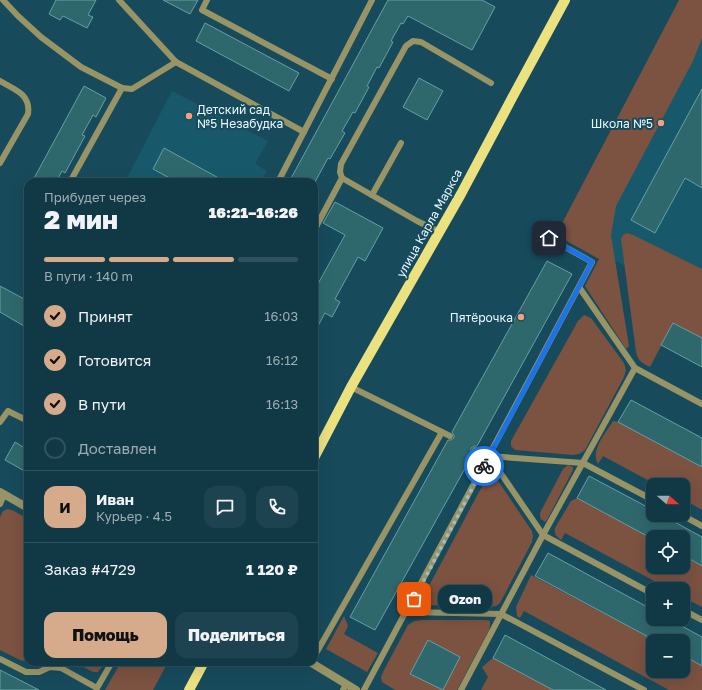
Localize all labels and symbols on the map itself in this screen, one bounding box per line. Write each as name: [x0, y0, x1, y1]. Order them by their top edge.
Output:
place label: Детский сад №5 Незабудка: [197, 102, 283, 131]
marker: Детский сад №5 Незабудка: [184, 111, 194, 121]
place label: Школа №5: [591, 116, 653, 131]
marker: Школа №5: [656, 118, 666, 128]
street label: улица Карла Маркса: [393, 166, 465, 280]
pin: [532, 221, 566, 255]
place label: Пятёрочка: [450, 310, 513, 325]
marker: Пятёрочка: [516, 312, 526, 322]
courier: [464, 446, 504, 486]
north arrow: [646, 478, 690, 522]
pin: [397, 582, 431, 616]
callout: Ozon: [438, 585, 492, 613]

